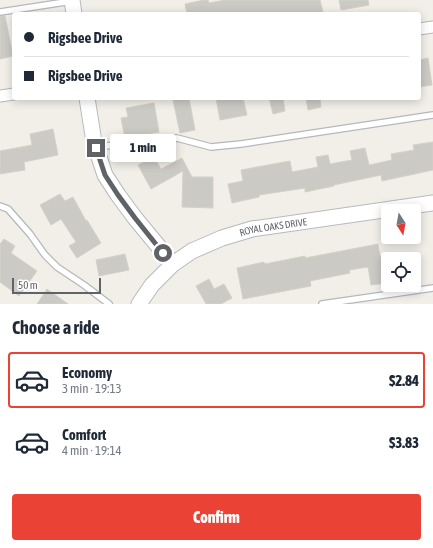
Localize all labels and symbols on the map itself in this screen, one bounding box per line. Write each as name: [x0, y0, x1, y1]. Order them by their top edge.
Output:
callout: 1 min: [110, 134, 176, 162]
route end: [87, 139, 105, 157]
north arrow: [381, 204, 421, 244]
street label: ROYAL OAKS DRIVE: [238, 216, 308, 238]
route start: [154, 244, 172, 262]
scale bar: [12, 276, 101, 295]

